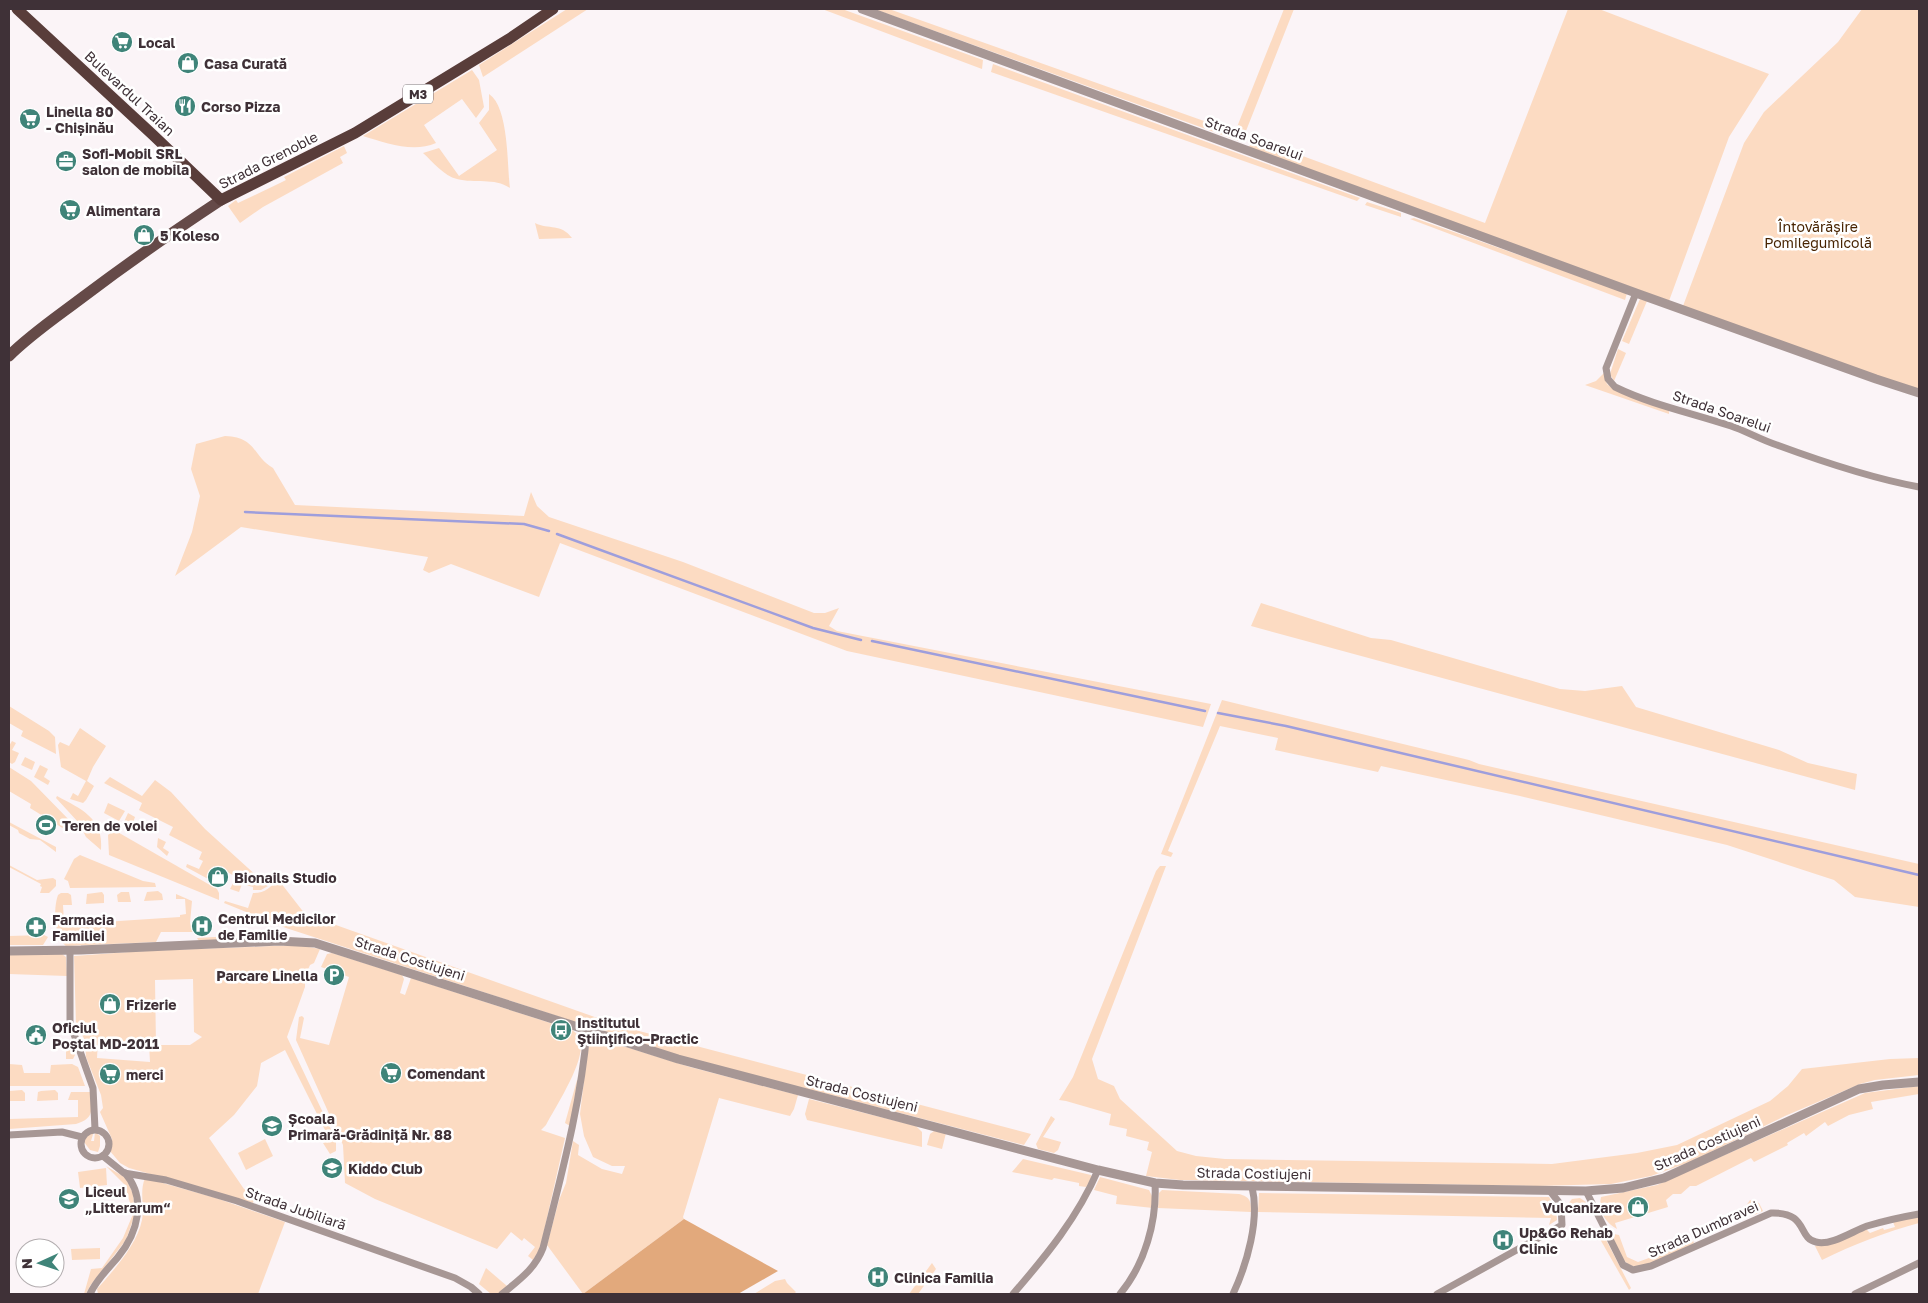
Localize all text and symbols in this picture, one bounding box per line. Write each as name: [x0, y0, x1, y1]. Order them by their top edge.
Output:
supermarket icon: Local: [110, 30, 134, 54]
place label: Local: [138, 34, 176, 51]
street label: Bulevardul Traian: [82, 47, 178, 139]
shop icon: Casa Curată: [176, 51, 200, 75]
place label: Casa Curată: [204, 55, 287, 72]
road number: M3: [403, 85, 433, 104]
restaurant icon: Corso Pizza: [173, 94, 197, 118]
place label: Corso Pizza: [201, 98, 280, 115]
place label: Linella 80 - Chișinău: [46, 103, 114, 136]
supermarket icon: Linella 80 - Chișinău: [18, 107, 42, 131]
street label: Strada Soarelui: [1203, 112, 1305, 164]
street label: Strada Grenoble: [216, 128, 320, 192]
place label: Sofi-Mobil SRL salon de mobila: [82, 145, 189, 178]
office icon: Sofi-Mobil SRL salon de mobila: [54, 149, 78, 173]
supermarket icon: Alimentara: [58, 198, 82, 222]
place label: Alimentara: [86, 202, 160, 219]
park label: Întovărășire Pomilegumicolă: [1764, 218, 1872, 251]
shop icon: 5 Koleso: [132, 223, 156, 247]
place label: 5 Koleso: [160, 227, 219, 244]
street label: Strada Soarelui: [1671, 386, 1773, 436]
sports icon: Teren de volei: [34, 813, 58, 837]
place label: Teren de volei: [62, 817, 157, 834]
shop icon: Bionails Studio: [206, 865, 230, 889]
place label: Bionails Studio: [234, 869, 337, 886]
place label: Centrul Medicilor de Familie: [218, 910, 336, 943]
place label: Farmacia Familiei: [52, 911, 114, 944]
hospital icon: Centrul Medicilor de Familie: [190, 914, 214, 938]
pharmacy icon: Farmacia Familiei: [24, 915, 48, 939]
street label: Strada Costiujeni: [353, 932, 467, 984]
parking icon: Parcare Linella: [322, 963, 346, 987]
place label: Parcare Linella: [216, 967, 318, 984]
shop icon: Frizerie: [98, 992, 122, 1016]
place label: Frizerie: [126, 996, 177, 1013]
place label: Institutul Ştiinţifico–Practic: [577, 1014, 699, 1048]
bus stop icon: Institutul Ştiinţifico–Practic: [549, 1018, 573, 1042]
place label: Oficiul Poștal MD-2011: [52, 1019, 159, 1052]
public building icon: Oficiul Poștal MD-2011: [24, 1023, 48, 1047]
supermarket icon: Comendant: [379, 1061, 403, 1085]
supermarket icon: merci: [98, 1062, 122, 1086]
place label: Comendant: [407, 1065, 486, 1082]
place label: merci: [126, 1066, 164, 1083]
street label: Strada Costiujeni: [804, 1071, 920, 1115]
place label: Școala Primară-Grădiniță Nr. 88: [288, 1110, 452, 1143]
street label: Strada Costiujeni: [1651, 1112, 1763, 1174]
school or university icon: Școala Primară-Grădiniță Nr. 88: [260, 1114, 284, 1138]
school or university icon: Kiddo Club: [320, 1156, 344, 1180]
place label: Kiddo Club: [348, 1160, 423, 1177]
street label: Strada Costiujeni: [1196, 1163, 1312, 1183]
place label: Liceul „Litterarum“: [85, 1183, 171, 1216]
street label: Strada Jubiliară: [243, 1183, 349, 1233]
school or university icon: Liceul „Litterarum“: [57, 1187, 81, 1211]
shop icon: Vulcanizare: [1626, 1195, 1650, 1219]
street label: Strada Dumbravei: [1645, 1197, 1761, 1261]
place label: Vulcanizare: [1542, 1199, 1622, 1216]
place label: Up&Go Rehab Clinic: [1519, 1224, 1613, 1257]
hospital icon: Up&Go Rehab Clinic: [1491, 1228, 1515, 1252]
north arrow: [15, 1238, 65, 1288]
text: N: [18, 1258, 35, 1269]
hospital icon: Clinica Familia: [866, 1265, 890, 1289]
place label: Clinica Familia: [894, 1269, 993, 1286]

